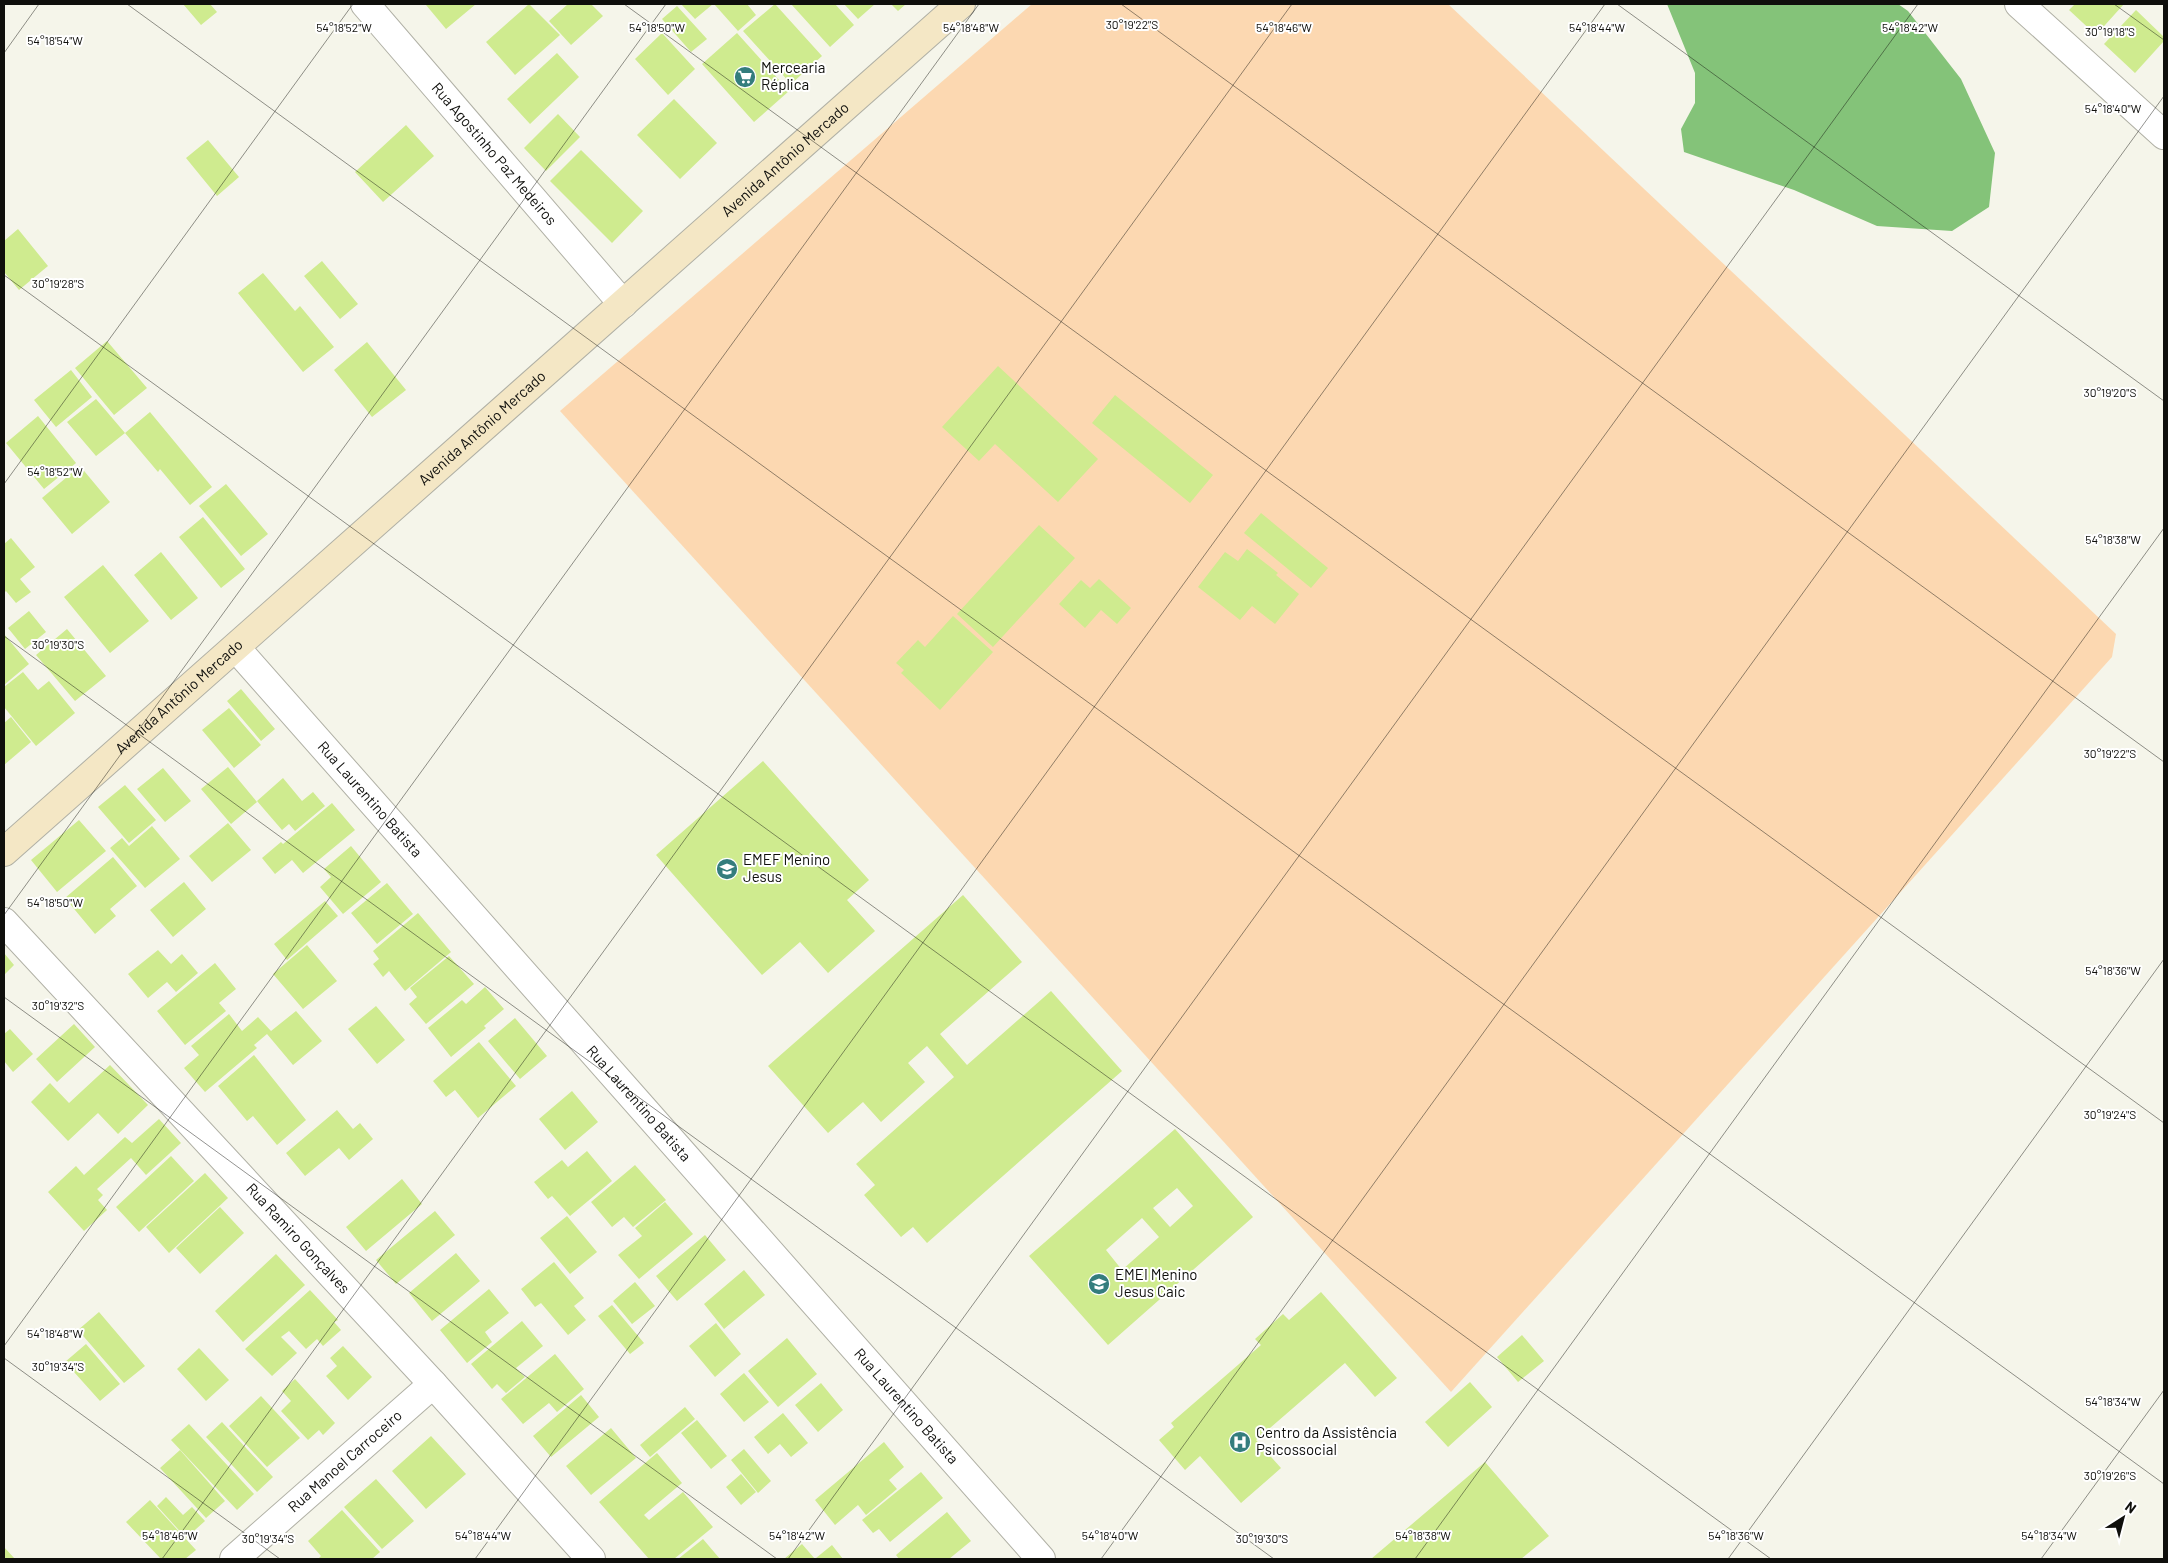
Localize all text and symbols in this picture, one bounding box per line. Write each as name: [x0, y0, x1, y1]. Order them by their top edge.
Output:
text: 30°19'22"S: [1106, 17, 1158, 31]
text: 54°18'52"W: [316, 20, 372, 34]
text: 54°18'50"W: [629, 20, 685, 34]
text: 54°18'48"W: [943, 20, 999, 34]
text: 54°18'46"W: [1256, 20, 1312, 34]
text: 54°18'44"W: [1569, 20, 1625, 34]
text: 54°18'42"W: [1882, 20, 1938, 34]
text: 30°19'18"S: [2085, 24, 2135, 38]
text: 54°18'54"W: [27, 33, 83, 47]
place label: Mercearia Réplica: [761, 58, 825, 93]
supermarket icon: Mercearia Réplica: [733, 65, 757, 89]
street label: Rua Agostinho Paz Medeiros: [429, 78, 561, 229]
street label: Avenida Antônio Mercado: [717, 98, 852, 220]
text: 54°18'40"W: [2085, 101, 2142, 115]
text: 30°19'28"S: [32, 276, 84, 290]
street label: Avenida Antônio Mercado: [414, 366, 549, 489]
text: 30°19'20"S: [2084, 385, 2136, 399]
text: 54°18'52"W: [27, 464, 83, 478]
text: 54°18'38"W: [2085, 532, 2141, 546]
street label: Avenida Antônio Mercado: [111, 635, 246, 757]
text: 30°19'30"S: [32, 637, 84, 651]
street label: Rua Laurentino Batista: [315, 737, 426, 860]
text: 30°19'22"S: [2084, 746, 2136, 760]
place label: EMEF Menino Jesus: [743, 850, 830, 885]
school or university icon: EMEF Menino Jesus: [715, 857, 739, 881]
text: 54°18'50"W: [27, 895, 83, 909]
text: 54°18'36"W: [2085, 963, 2141, 977]
text: 30°19'32"S: [32, 998, 84, 1012]
street label: Rua Laurentino Batista: [583, 1041, 695, 1165]
text: 30°19'24"S: [2084, 1107, 2136, 1121]
street label: Rua Ramiro Gonçalves: [243, 1179, 354, 1297]
place label: EMEI Menino Jesus Caic: [1115, 1265, 1198, 1300]
school or university icon: EMEI Menino Jesus Caic: [1087, 1272, 1111, 1296]
text: 54°18'48"W: [27, 1326, 83, 1340]
street label: Rua Laurentino Batista: [851, 1344, 963, 1467]
text: 30°19'34"S: [32, 1359, 84, 1373]
text: 54°18'34"W: [2085, 1394, 2141, 1408]
street label: Rua Manoel Carroceiro: [284, 1406, 405, 1515]
place label: Centro da Assistência Psicossocial: [1256, 1423, 1397, 1458]
hospital icon: Centro da Assistência Psicossocial: [1228, 1430, 1252, 1454]
text: 30°19'26"S: [2084, 1468, 2136, 1482]
north arrow: [2098, 1493, 2148, 1543]
text: N: [2122, 1497, 2140, 1517]
text: 54°18'46"W: [142, 1528, 198, 1542]
text: 54°18'44"W: [455, 1528, 511, 1542]
text: 54°18'42"W: [769, 1528, 825, 1542]
text: 54°18'40"W: [1082, 1528, 1139, 1542]
text: 54°18'38"W: [1395, 1528, 1451, 1542]
text: 54°18'36"W: [1708, 1528, 1764, 1542]
text: 54°18'34"W: [2021, 1528, 2077, 1542]
text: 30°19'34"S: [242, 1531, 294, 1545]
text: 30°19'30"S: [1236, 1531, 1288, 1545]

